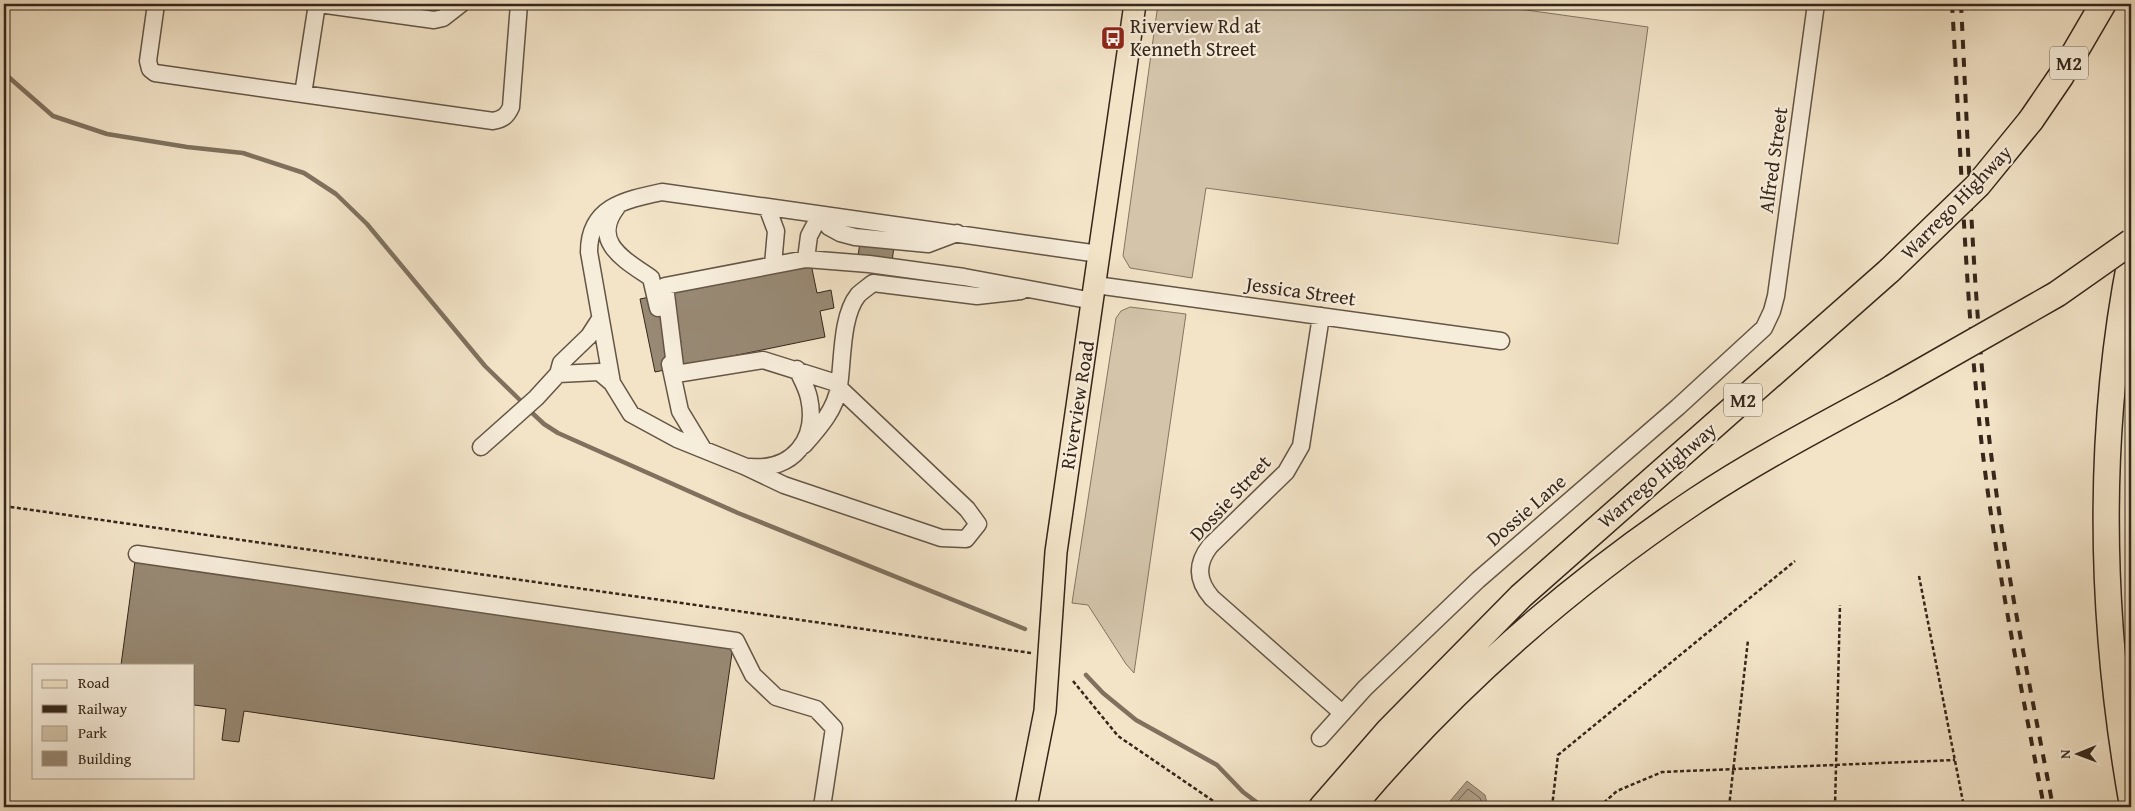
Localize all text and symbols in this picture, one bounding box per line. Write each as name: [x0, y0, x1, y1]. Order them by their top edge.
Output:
place label: Riverview Rd at Kenneth Street: [1130, 11, 1261, 63]
bus stop icon: Riverview Rd at Kenneth Street: [1100, 25, 1126, 51]
road number: M2: [2050, 46, 2088, 80]
street label: Alfred Street: [1751, 105, 1794, 215]
street label: Warrego Highway: [1893, 138, 2018, 265]
street label: Jessica Street: [1241, 268, 1358, 313]
street label: Riverview Road: [1052, 338, 1101, 471]
road number: M2: [1724, 384, 1762, 416]
street label: Warrego Highway: [1591, 415, 1723, 535]
street label: Dossie Street: [1182, 448, 1277, 547]
street label: Dossie Lane: [1479, 467, 1572, 553]
legend: [32, 664, 195, 778]
text: Road: [78, 672, 109, 693]
text: Railway: [78, 698, 128, 719]
text: Park: [78, 722, 107, 743]
north arrow: [2052, 728, 2102, 778]
text: Building: [78, 748, 132, 769]
text: N: [2055, 749, 2075, 759]

